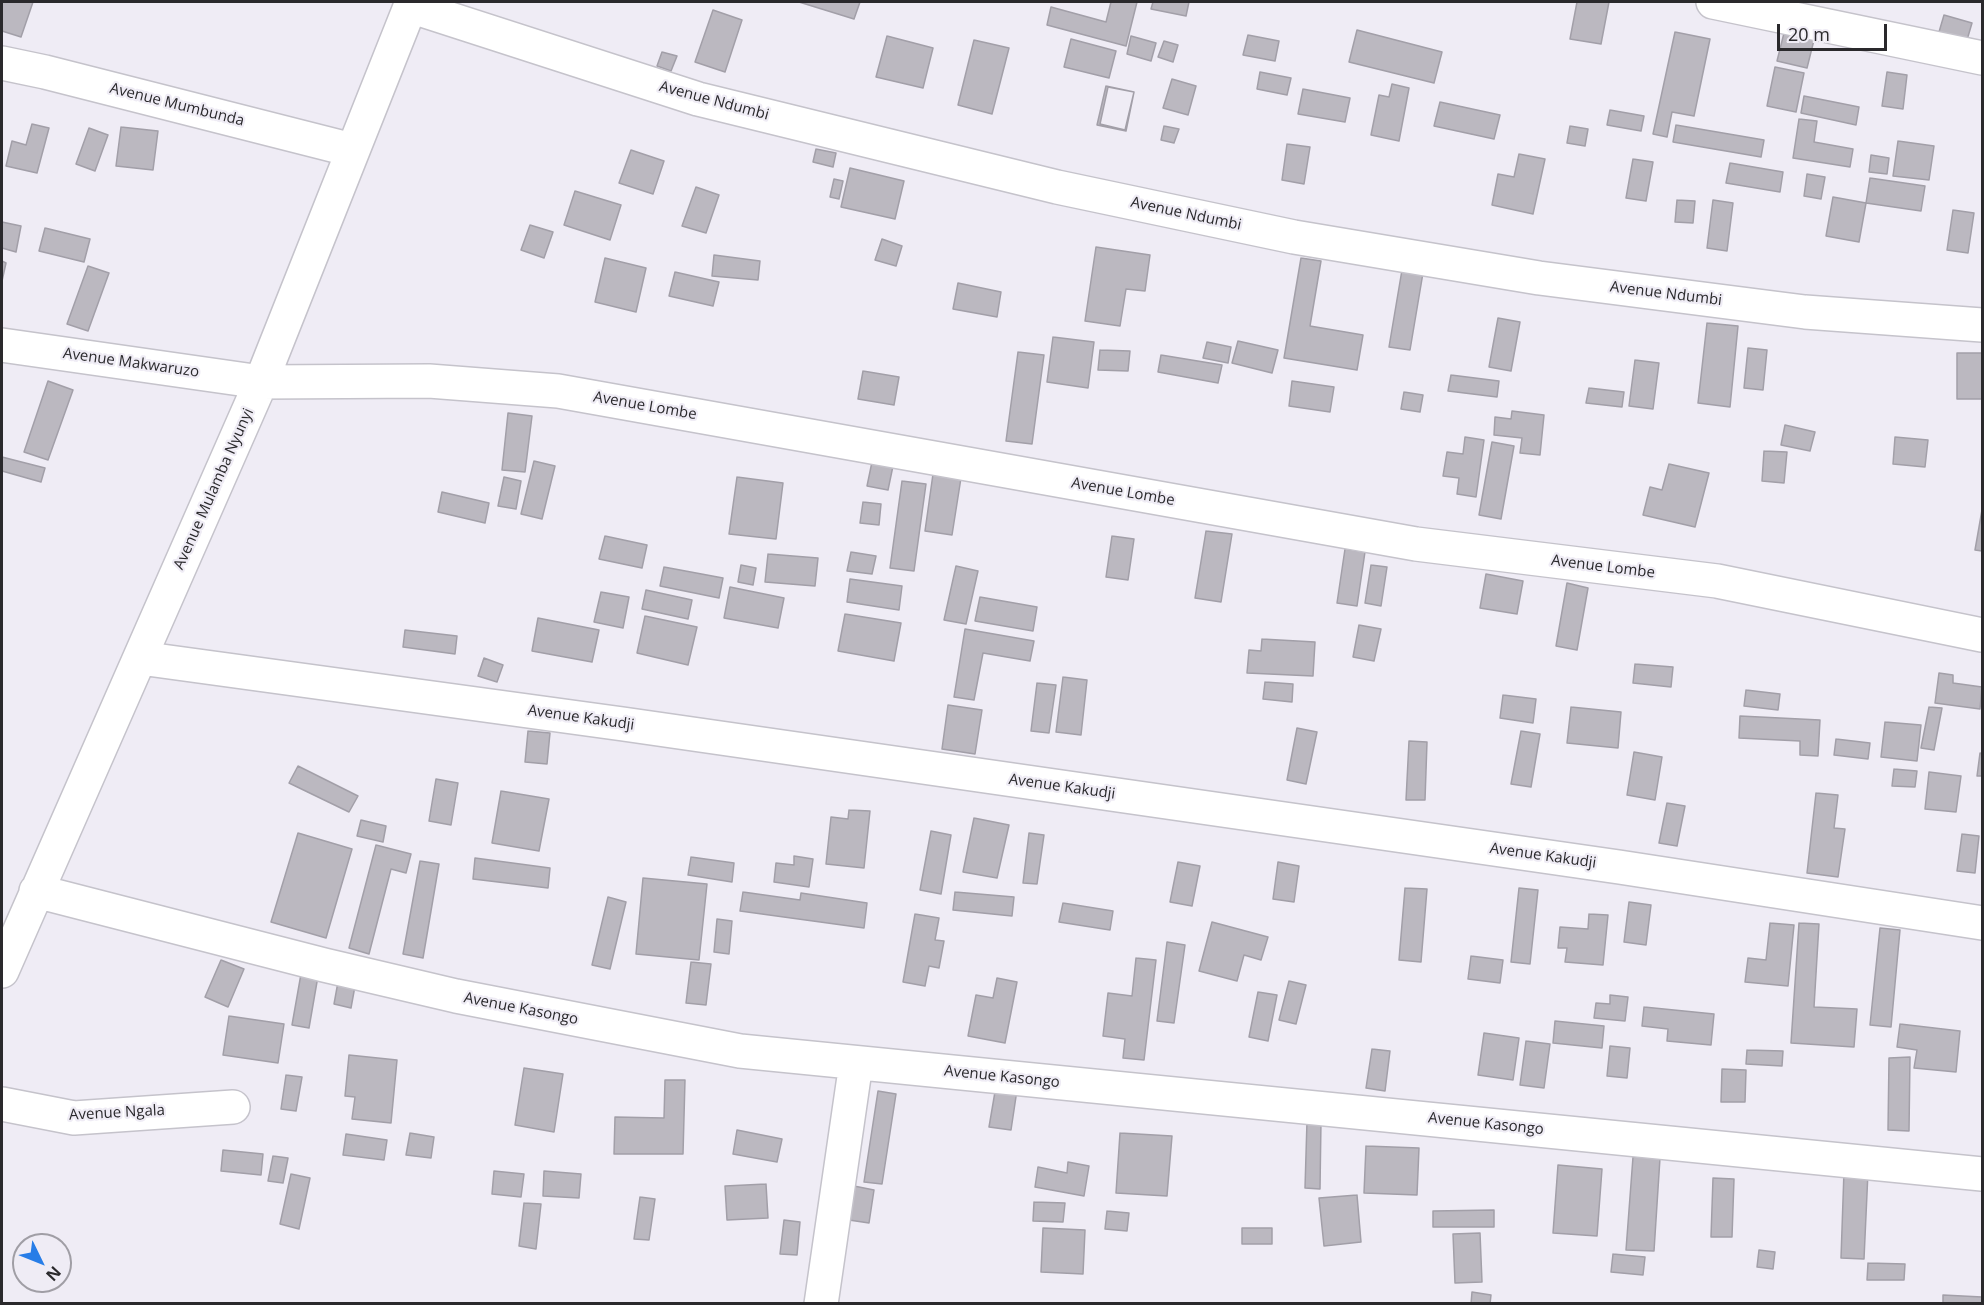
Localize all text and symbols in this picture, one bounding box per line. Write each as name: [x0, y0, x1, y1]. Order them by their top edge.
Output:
scale bar: [1780, 12, 1890, 50]
text: 20 m: [1788, 22, 1830, 46]
street label: Avenue Ndumbi: [657, 78, 771, 124]
street label: Avenue Mumbunda: [108, 80, 246, 130]
street label: Avenue Ndumbi: [1129, 193, 1243, 235]
street label: Avenue Ndumbi: [1609, 278, 1723, 310]
street label: Avenue Makwaruzo: [62, 345, 200, 381]
street label: Avenue Lombe: [592, 388, 698, 424]
street label: Avenue Mulamba Nyunyi: [170, 406, 258, 572]
street label: Avenue Lombe: [1070, 474, 1176, 510]
street label: Avenue Lombe: [1550, 552, 1656, 582]
street label: Avenue Kakudji: [527, 702, 635, 734]
street label: Avenue Kakudji: [1008, 771, 1116, 803]
street label: Avenue Kakudji: [1489, 840, 1597, 872]
street label: Avenue Kasongo: [462, 989, 580, 1029]
street label: Avenue Kasongo: [943, 1062, 1061, 1092]
street label: Avenue Ngala: [69, 1101, 165, 1125]
street label: Avenue Kasongo: [1427, 1109, 1545, 1139]
north arrow: [12, 1233, 72, 1293]
text: N: [41, 1262, 66, 1286]

